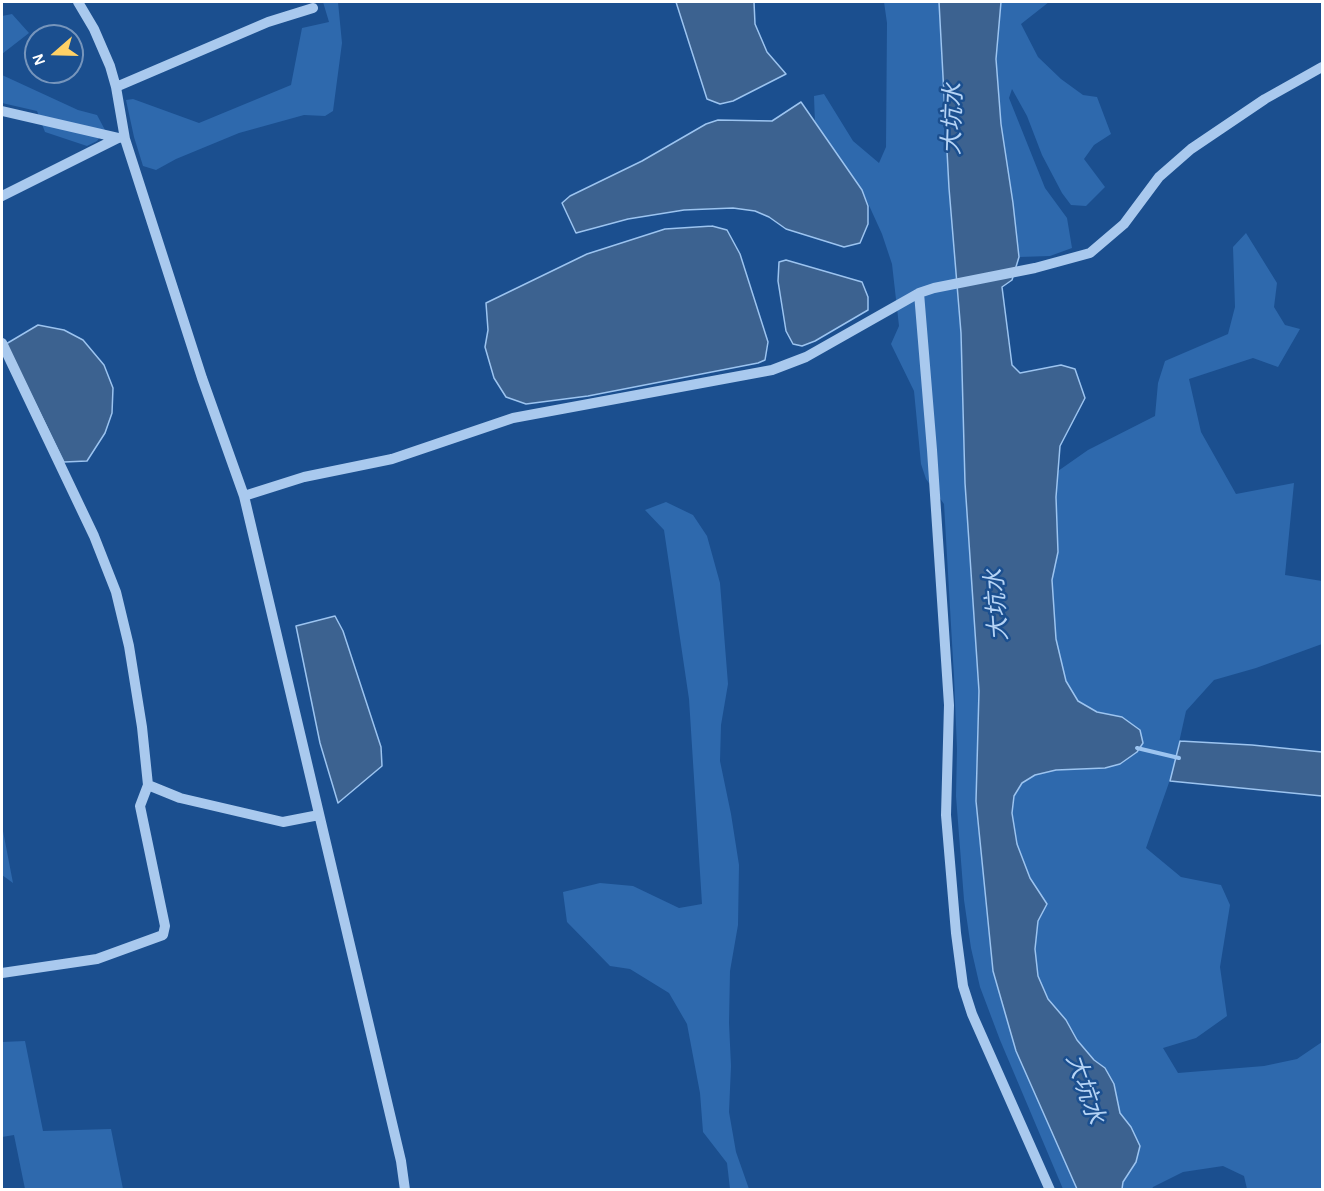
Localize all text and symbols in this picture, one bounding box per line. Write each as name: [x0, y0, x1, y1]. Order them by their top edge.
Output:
north arrow: [24, 24, 84, 84]
text: N: [30, 52, 48, 67]
water label: 大坑水: [937, 83, 969, 155]
water label: 大坑水: [980, 568, 1014, 642]
water label: 大坑水: [1060, 1050, 1110, 1128]

